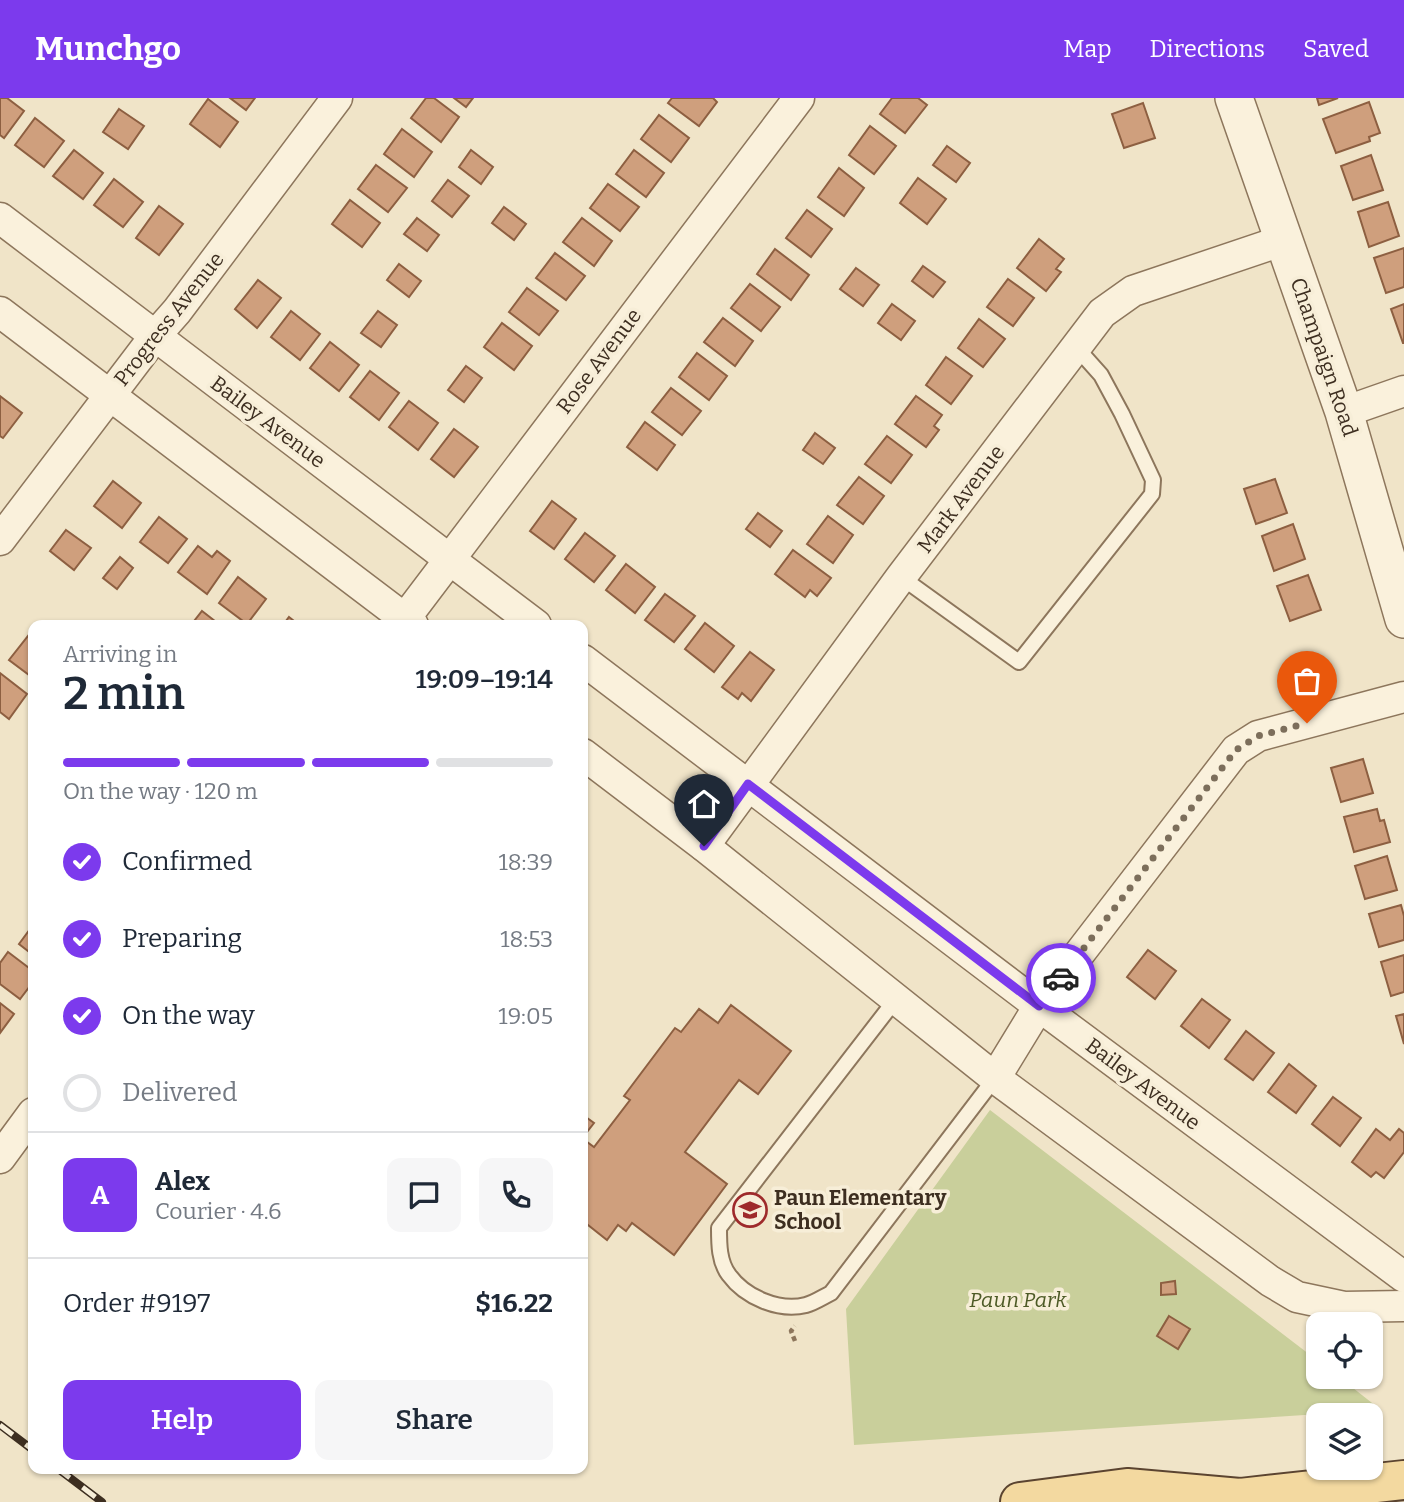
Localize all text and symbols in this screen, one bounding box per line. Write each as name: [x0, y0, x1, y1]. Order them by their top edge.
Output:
text: Munchgo: [35, 29, 181, 69]
text: Map: [1063, 35, 1112, 63]
text: Directions: [1150, 35, 1265, 63]
text: Saved: [1303, 35, 1369, 63]
street label: Progress Avenue: [109, 247, 229, 391]
street label: Champaign Road: [1285, 274, 1363, 440]
street label: Rose Avenue: [551, 303, 647, 419]
street label: Bailey Avenue: [205, 370, 331, 474]
street label: Mark Avenue: [912, 440, 1010, 558]
text: Arriving in: [63, 640, 177, 668]
pin: [1277, 651, 1337, 723]
icon: bag: [1288, 662, 1326, 700]
text: 19:09–19:14: [415, 664, 553, 695]
text: 2 min: [63, 666, 185, 721]
pin: [674, 774, 734, 846]
text: On the way · 120 m: [63, 777, 258, 805]
icon: home: [685, 785, 723, 823]
icon: check: [63, 843, 101, 881]
text: Confirmed: [122, 846, 252, 877]
text: 18:39: [498, 848, 553, 876]
icon: check: [63, 920, 101, 958]
text: Preparing: [122, 923, 242, 954]
text: 18:53: [500, 925, 553, 953]
courier: [1026, 943, 1096, 1013]
icon: car: [1042, 959, 1080, 997]
icon: check: [63, 997, 101, 1035]
text: On the way: [122, 1000, 255, 1031]
text: 19:05: [498, 1002, 553, 1030]
street label: Bailey Avenue: [1080, 1032, 1206, 1136]
text: Delivered: [122, 1077, 237, 1108]
button: chat: [387, 1158, 461, 1232]
button: phone: [479, 1158, 553, 1232]
text: Alex: [155, 1166, 210, 1197]
text: A: [91, 1180, 109, 1211]
place label: Paun Elementary School: [774, 1185, 947, 1235]
school or university icon: Paun Elementary School: [731, 1191, 769, 1229]
text: Courier · 4.6: [155, 1197, 282, 1225]
park label: Paun Park: [969, 1287, 1067, 1313]
text: Order #9197: [63, 1288, 210, 1319]
text: $16.22: [475, 1288, 553, 1319]
map controls: [1306, 1312, 1383, 1480]
button: locate: [1306, 1312, 1383, 1389]
button: Help: [63, 1380, 301, 1460]
button: Share: [315, 1380, 553, 1460]
button: layers: [1306, 1403, 1383, 1480]

